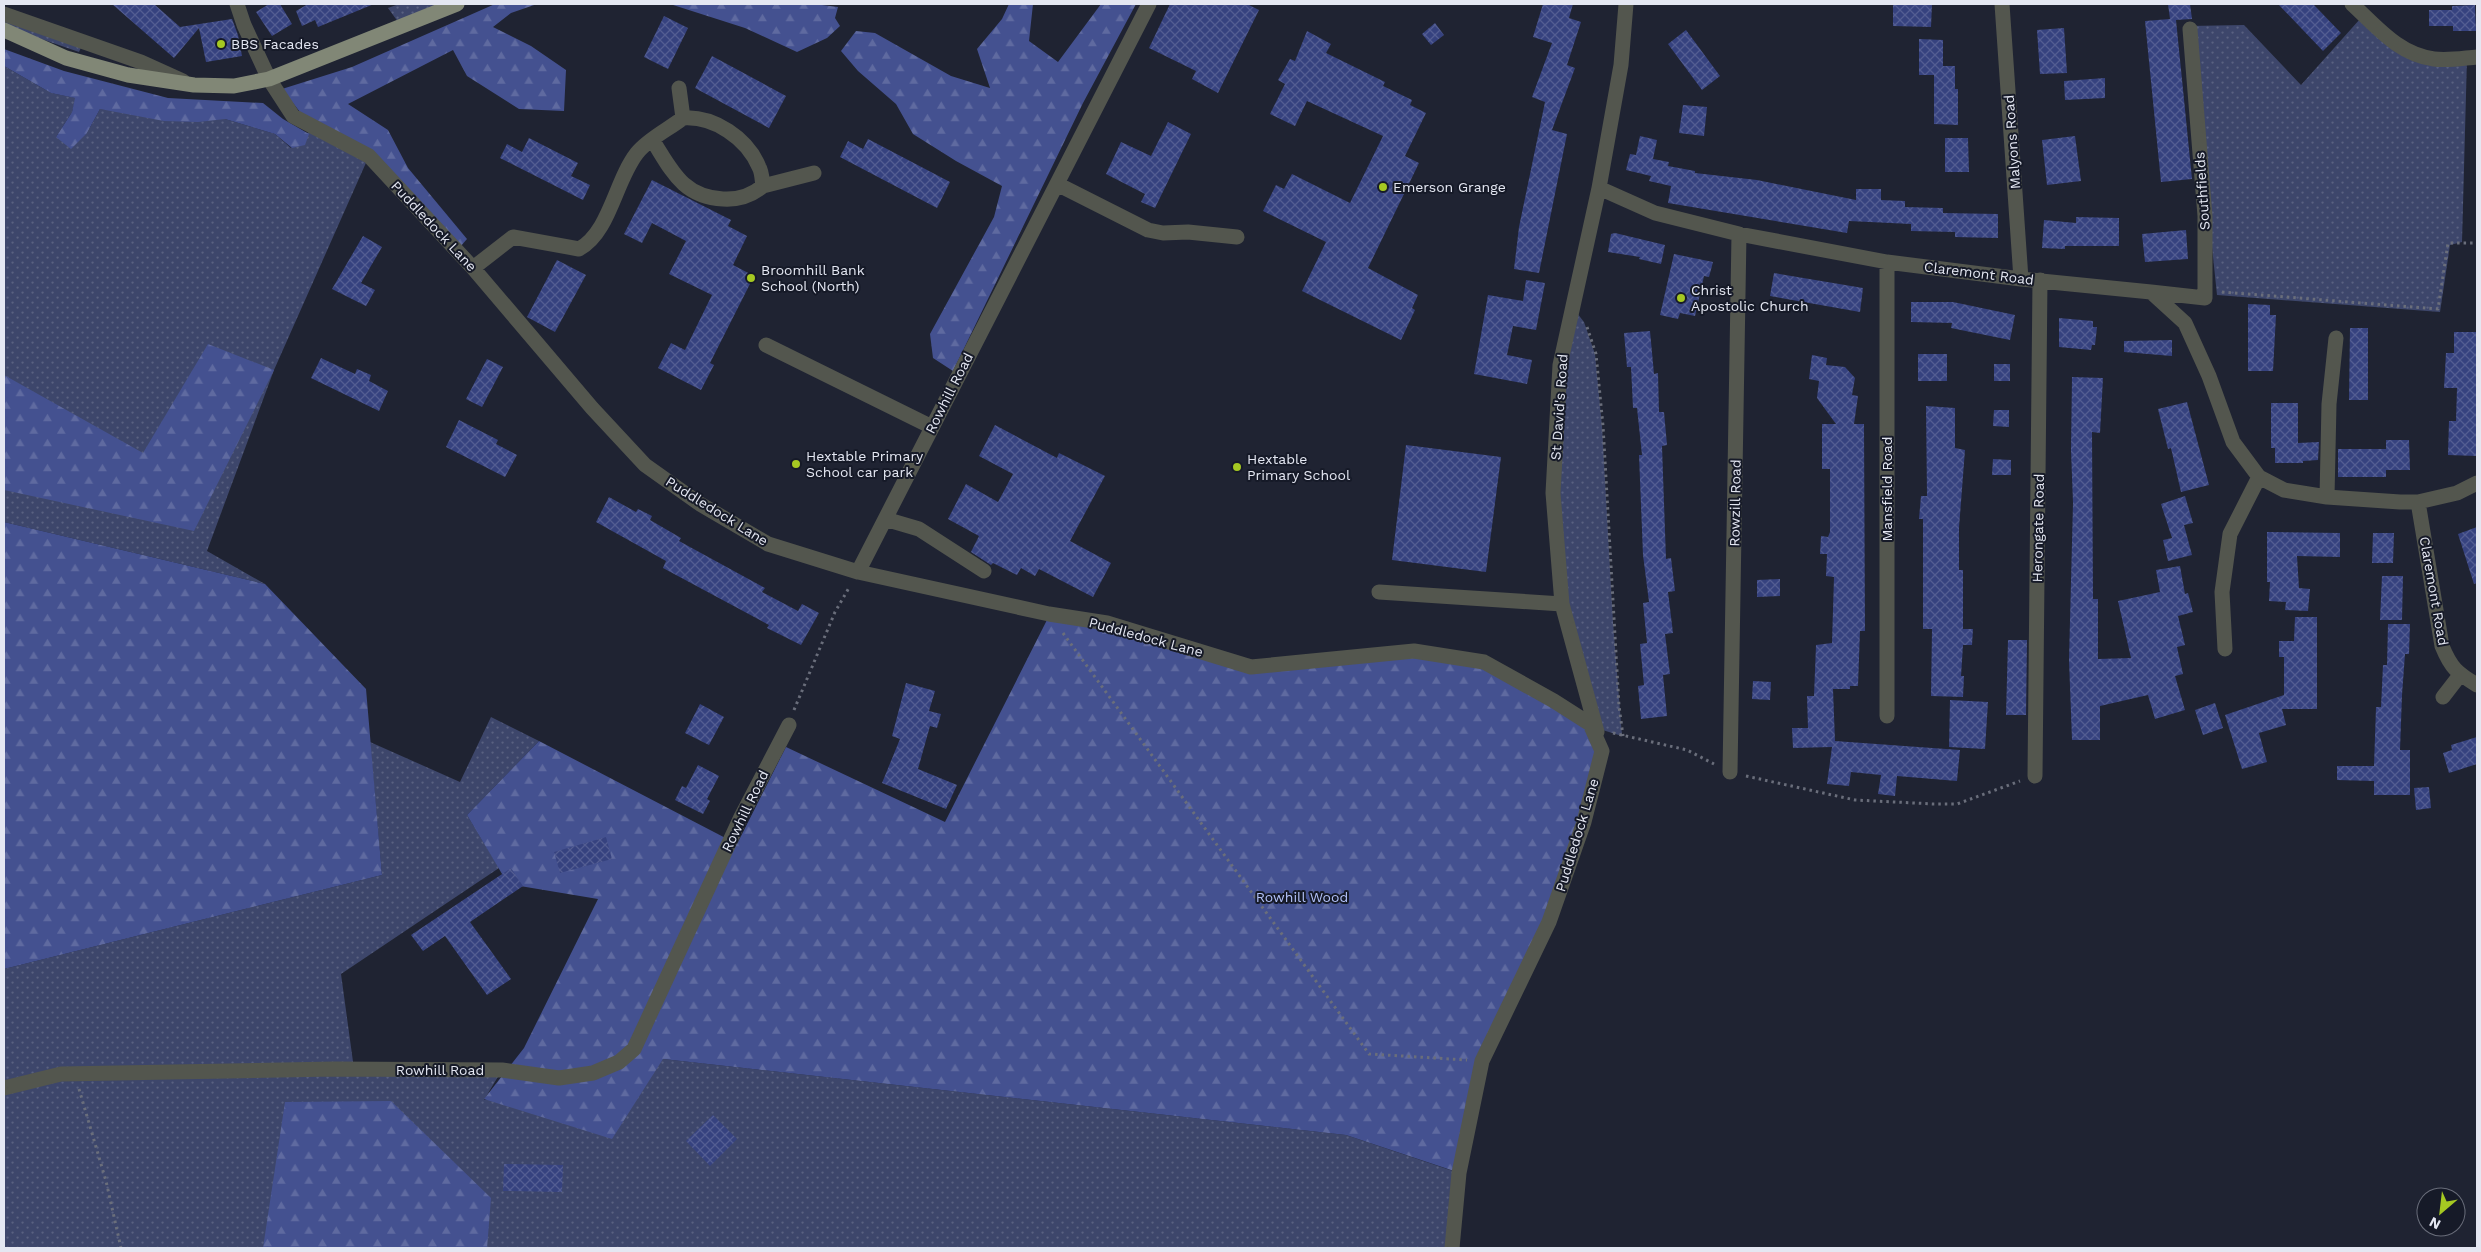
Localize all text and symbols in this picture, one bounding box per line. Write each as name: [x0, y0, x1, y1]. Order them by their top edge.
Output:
place label: BBS Facades: [231, 36, 319, 52]
marker: BBS Facades: [215, 38, 227, 50]
street label: Malyons Road: [2001, 94, 2023, 190]
street label: Southfields: [2191, 151, 2213, 231]
street label: Puddledock Lane: [388, 178, 480, 274]
place label: Emerson Grange: [1393, 179, 1506, 195]
marker: Emerson Grange: [1377, 181, 1389, 193]
street label: Claremont Road: [1923, 258, 2035, 288]
place label: Broomhill Bank School (North): [761, 262, 865, 294]
marker: Broomhill Bank School (North): [745, 272, 757, 284]
place label: Christ Apostolic Church: [1691, 282, 1809, 314]
marker: Christ Apostolic Church: [1675, 292, 1687, 304]
street label: Rowhill Road: [922, 350, 976, 436]
street label: St David's Road: [1547, 353, 1571, 461]
street label: Mansfield Road: [1879, 436, 1895, 542]
place label: Hextable Primary School car park: [806, 448, 924, 480]
place label: Hextable Primary School: [1247, 451, 1351, 483]
marker: Hextable Primary School car park: [790, 458, 802, 470]
street label: Rowzill Road: [1726, 459, 1744, 547]
marker: Hextable Primary School: [1231, 461, 1243, 473]
street label: Puddledock Lane: [663, 473, 771, 549]
street label: Herongate Road: [2029, 473, 2047, 583]
street label: Claremont Road: [2417, 535, 2451, 647]
street label: Puddledock Lane: [1087, 614, 1205, 660]
street label: Rowhill Road: [718, 768, 772, 854]
street label: Puddledock Lane: [1552, 776, 1602, 894]
park label: Rowhill Wood: [1256, 889, 1348, 905]
street label: Rowhill Road: [396, 1062, 484, 1078]
north arrow: [2416, 1187, 2466, 1237]
text: N: [2427, 1214, 2443, 1233]

